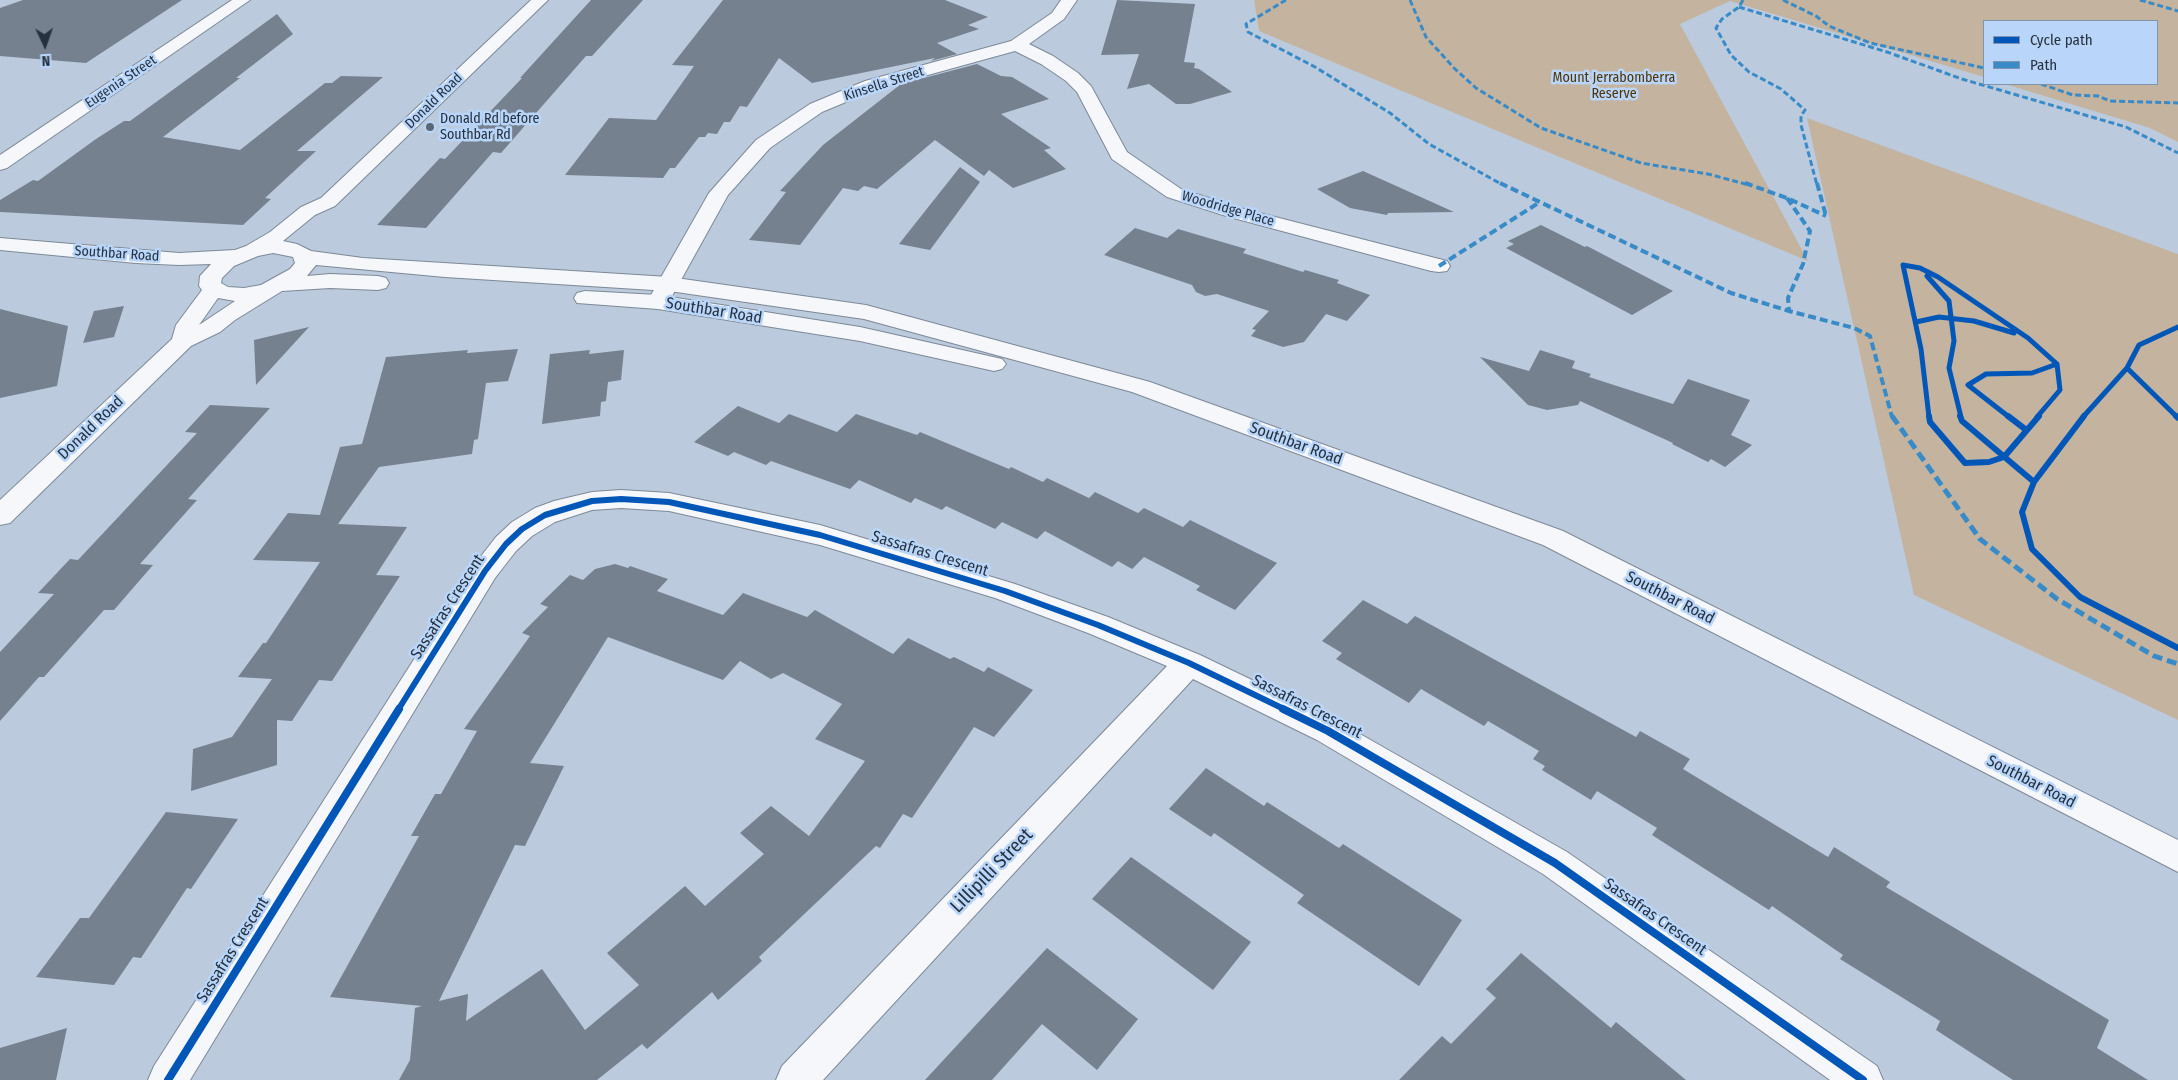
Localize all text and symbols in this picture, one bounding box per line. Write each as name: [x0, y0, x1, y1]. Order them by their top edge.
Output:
north arrow: [20, 20, 70, 70]
legend: [1983, 20, 2158, 85]
text: Cycle path: [2030, 31, 2093, 49]
text: N: [41, 52, 50, 69]
street label: Eugenia Street: [82, 52, 160, 112]
text: Path: [2030, 56, 2057, 74]
street label: Kinsella Street: [842, 63, 926, 105]
street label: Donald Road: [402, 70, 466, 132]
park label: Mount Jerrabomberra Reserve: [1553, 70, 1675, 102]
place label: Donald Rd before Southbar Rd: [440, 111, 540, 144]
marker: Donald Rd before Southbar Rd: [424, 121, 436, 133]
street label: Woodridge Place: [1180, 188, 1276, 230]
street label: Southbar Road: [74, 243, 160, 265]
street label: Southbar Road: [665, 294, 763, 328]
street label: Donald Road: [54, 392, 128, 464]
street label: Southbar Road: [1247, 418, 1345, 470]
street label: Sassafras Crescent: [869, 527, 991, 581]
street label: Sassafras Crescent: [407, 551, 489, 663]
street label: Southbar Road: [1622, 567, 1718, 629]
street label: Sassafras Crescent: [1249, 671, 1365, 743]
street label: Southbar Road: [1983, 751, 2079, 813]
street label: Lillipilli Street: [946, 824, 1038, 918]
street label: Sassafras Crescent: [1600, 874, 1710, 960]
street label: Sassafras Crescent: [193, 894, 273, 1006]

